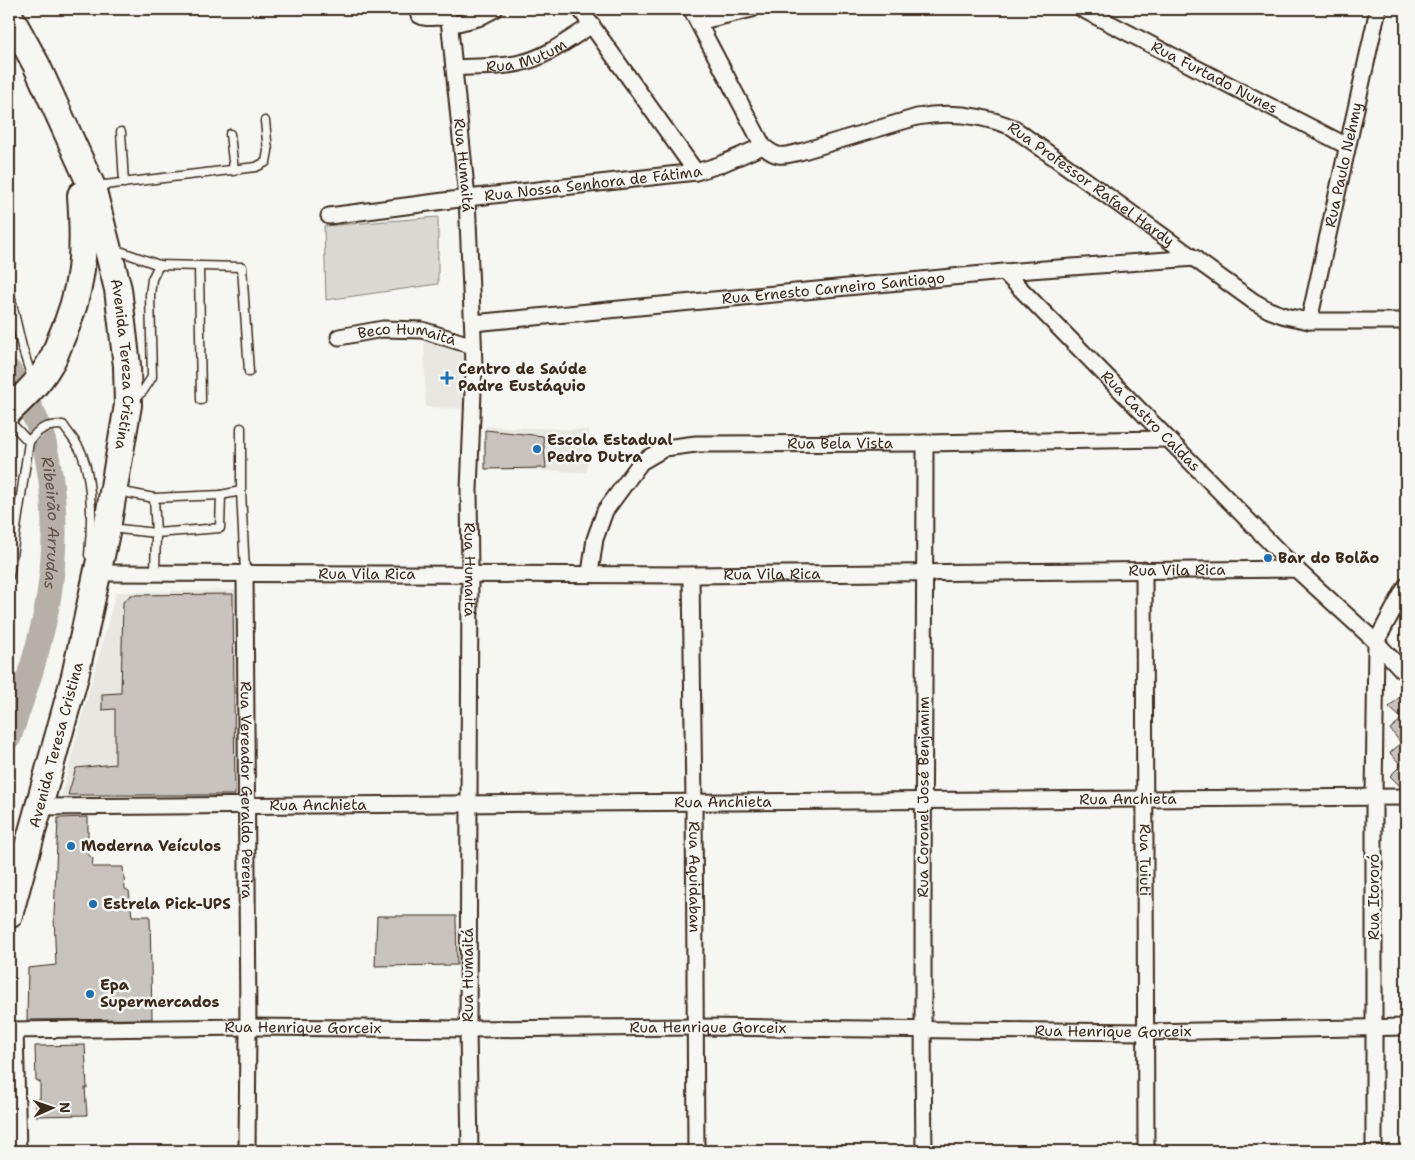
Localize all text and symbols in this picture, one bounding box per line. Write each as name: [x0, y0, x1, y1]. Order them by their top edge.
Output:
street label: Rua Mutum: [486, 34, 570, 77]
street label: Rua Furtado Nunes: [1148, 36, 1281, 118]
street label: Rua Paulo Nehmy: [1320, 100, 1367, 229]
street label: Rua Humaitá: [449, 117, 478, 213]
street label: Rua Professor Rafael Hardy: [1004, 117, 1178, 251]
street label: Rua Nossa Senhora de Fátima: [483, 161, 705, 206]
street label: Rua Ernesto Carneiro Santiago: [721, 268, 946, 309]
street label: Avenida Tereza Cristina: [106, 276, 138, 452]
street label: Beco Humaitá: [356, 319, 459, 350]
place label: Centro de Saúde Padre Eustáquio: [458, 359, 587, 396]
street label: Rua Castro Caldas: [1096, 366, 1205, 476]
marker: Centro de Saúde Padre Eustáquio: [440, 371, 454, 385]
place label: Escola Estadual Pedro Dutra: [547, 430, 673, 467]
street label: Rua Bela Vista: [787, 433, 894, 454]
marker: Escola Estadual Pedro Dutra: [531, 443, 543, 455]
water label: Ribeirão Arrudas: [36, 455, 64, 591]
street label: Rua Humaitá: [459, 522, 480, 618]
place label: Bar do Bolão: [1278, 548, 1380, 568]
marker: Bar do Bolão: [1262, 552, 1274, 564]
street label: Rua Vila Rica: [1128, 560, 1226, 581]
street label: Rua Vila Rica: [318, 564, 416, 584]
street label: Rua Vila Rica: [723, 564, 821, 585]
street label: Avenida Teresa Cristina: [24, 659, 88, 830]
street label: Rua Vereador Geraldo Pereira: [236, 681, 257, 899]
street label: Rua Coronel José Benjamim: [913, 696, 934, 898]
street label: Rua Anchieta: [1079, 789, 1177, 809]
street label: Rua Anchieta: [674, 792, 772, 812]
street label: Rua Anchieta: [269, 795, 367, 815]
street label: Rua Aquidaban: [684, 821, 705, 933]
street label: Rua Tuiuti: [1135, 824, 1155, 896]
place label: Moderna Veículos: [81, 836, 221, 856]
marker: Moderna Veículos: [65, 840, 77, 852]
street label: Rua Itororó: [1364, 854, 1384, 940]
place label: Estrela Pick-UPS: [103, 894, 231, 914]
marker: Estrela Pick-UPS: [87, 898, 99, 910]
street label: Rua Humaitá: [458, 927, 478, 1022]
place label: Epa Supermercados: [100, 975, 220, 1012]
marker: Epa Supermercados: [84, 988, 96, 1000]
street label: Rua Henrique Gorceix: [224, 1017, 382, 1038]
street label: Rua Henrique Gorceix: [629, 1017, 787, 1038]
street label: Rua Henrique Gorceix: [1034, 1021, 1192, 1042]
north arrow: [28, 1082, 78, 1132]
text: N: [56, 1102, 74, 1113]

